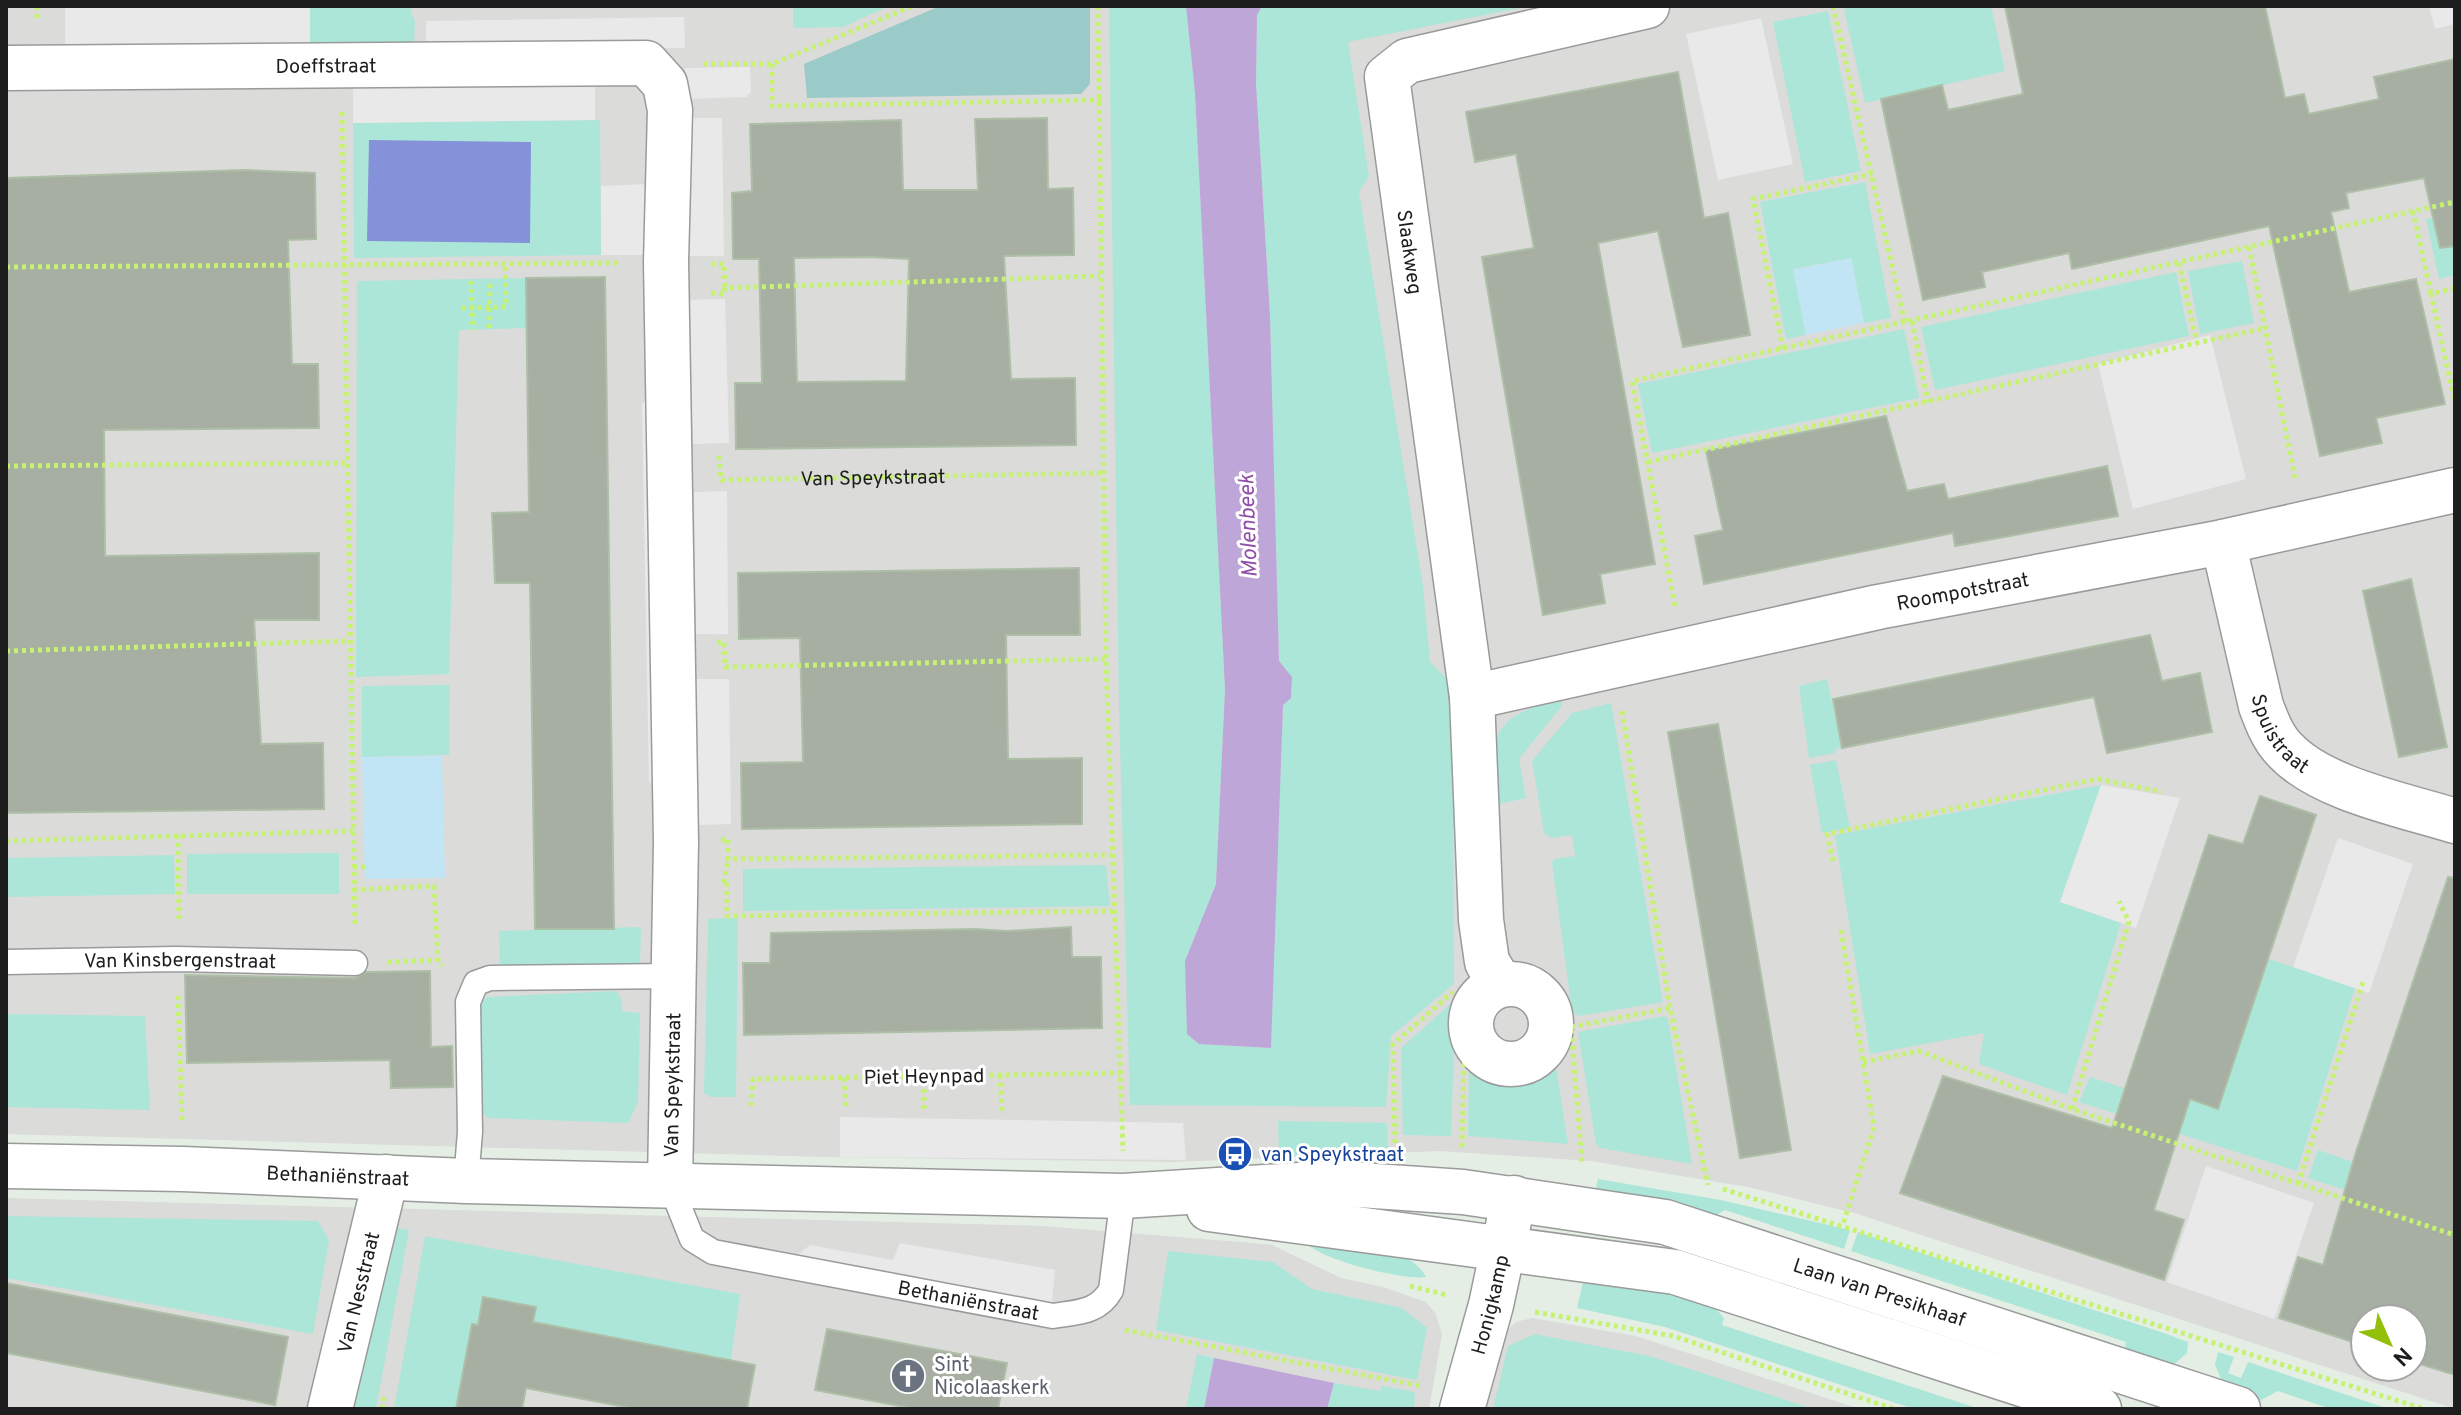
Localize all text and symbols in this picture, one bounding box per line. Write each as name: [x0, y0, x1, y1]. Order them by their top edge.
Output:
street label: Doeffstraat: [275, 54, 377, 81]
street label: Slaakweg: [1389, 208, 1427, 296]
street label: Van Speykstraat: [800, 465, 946, 494]
water label: Molenbeek: [1234, 473, 1265, 578]
street label: Roompotstraat: [1895, 568, 2031, 618]
street label: Spuistraat: [2244, 692, 2313, 781]
street label: Van Kinsbergenstraat: [84, 948, 276, 976]
street label: Van Speykstraat: [660, 1012, 688, 1158]
street label: Piet Heynpad: [863, 1064, 985, 1092]
bus stop icon: van Speykstraat: [1216, 1135, 1254, 1173]
place label: van Speykstraat: [1261, 1143, 1404, 1169]
street label: Bethaniënstraat: [266, 1162, 410, 1194]
street label: Van Nesstraat: [333, 1229, 387, 1356]
street label: Honigkamp: [1467, 1253, 1516, 1358]
street label: Laan van Presikhaaf: [1789, 1254, 1969, 1334]
street label: Bethaniënstraat: [895, 1276, 1041, 1328]
north arrow: [2349, 1303, 2429, 1383]
text: N: [2386, 1340, 2417, 1371]
place label: Sint Nicolaaskerk: [934, 1353, 1050, 1402]
church icon: Sint Nicolaaskerk: [889, 1357, 927, 1395]

